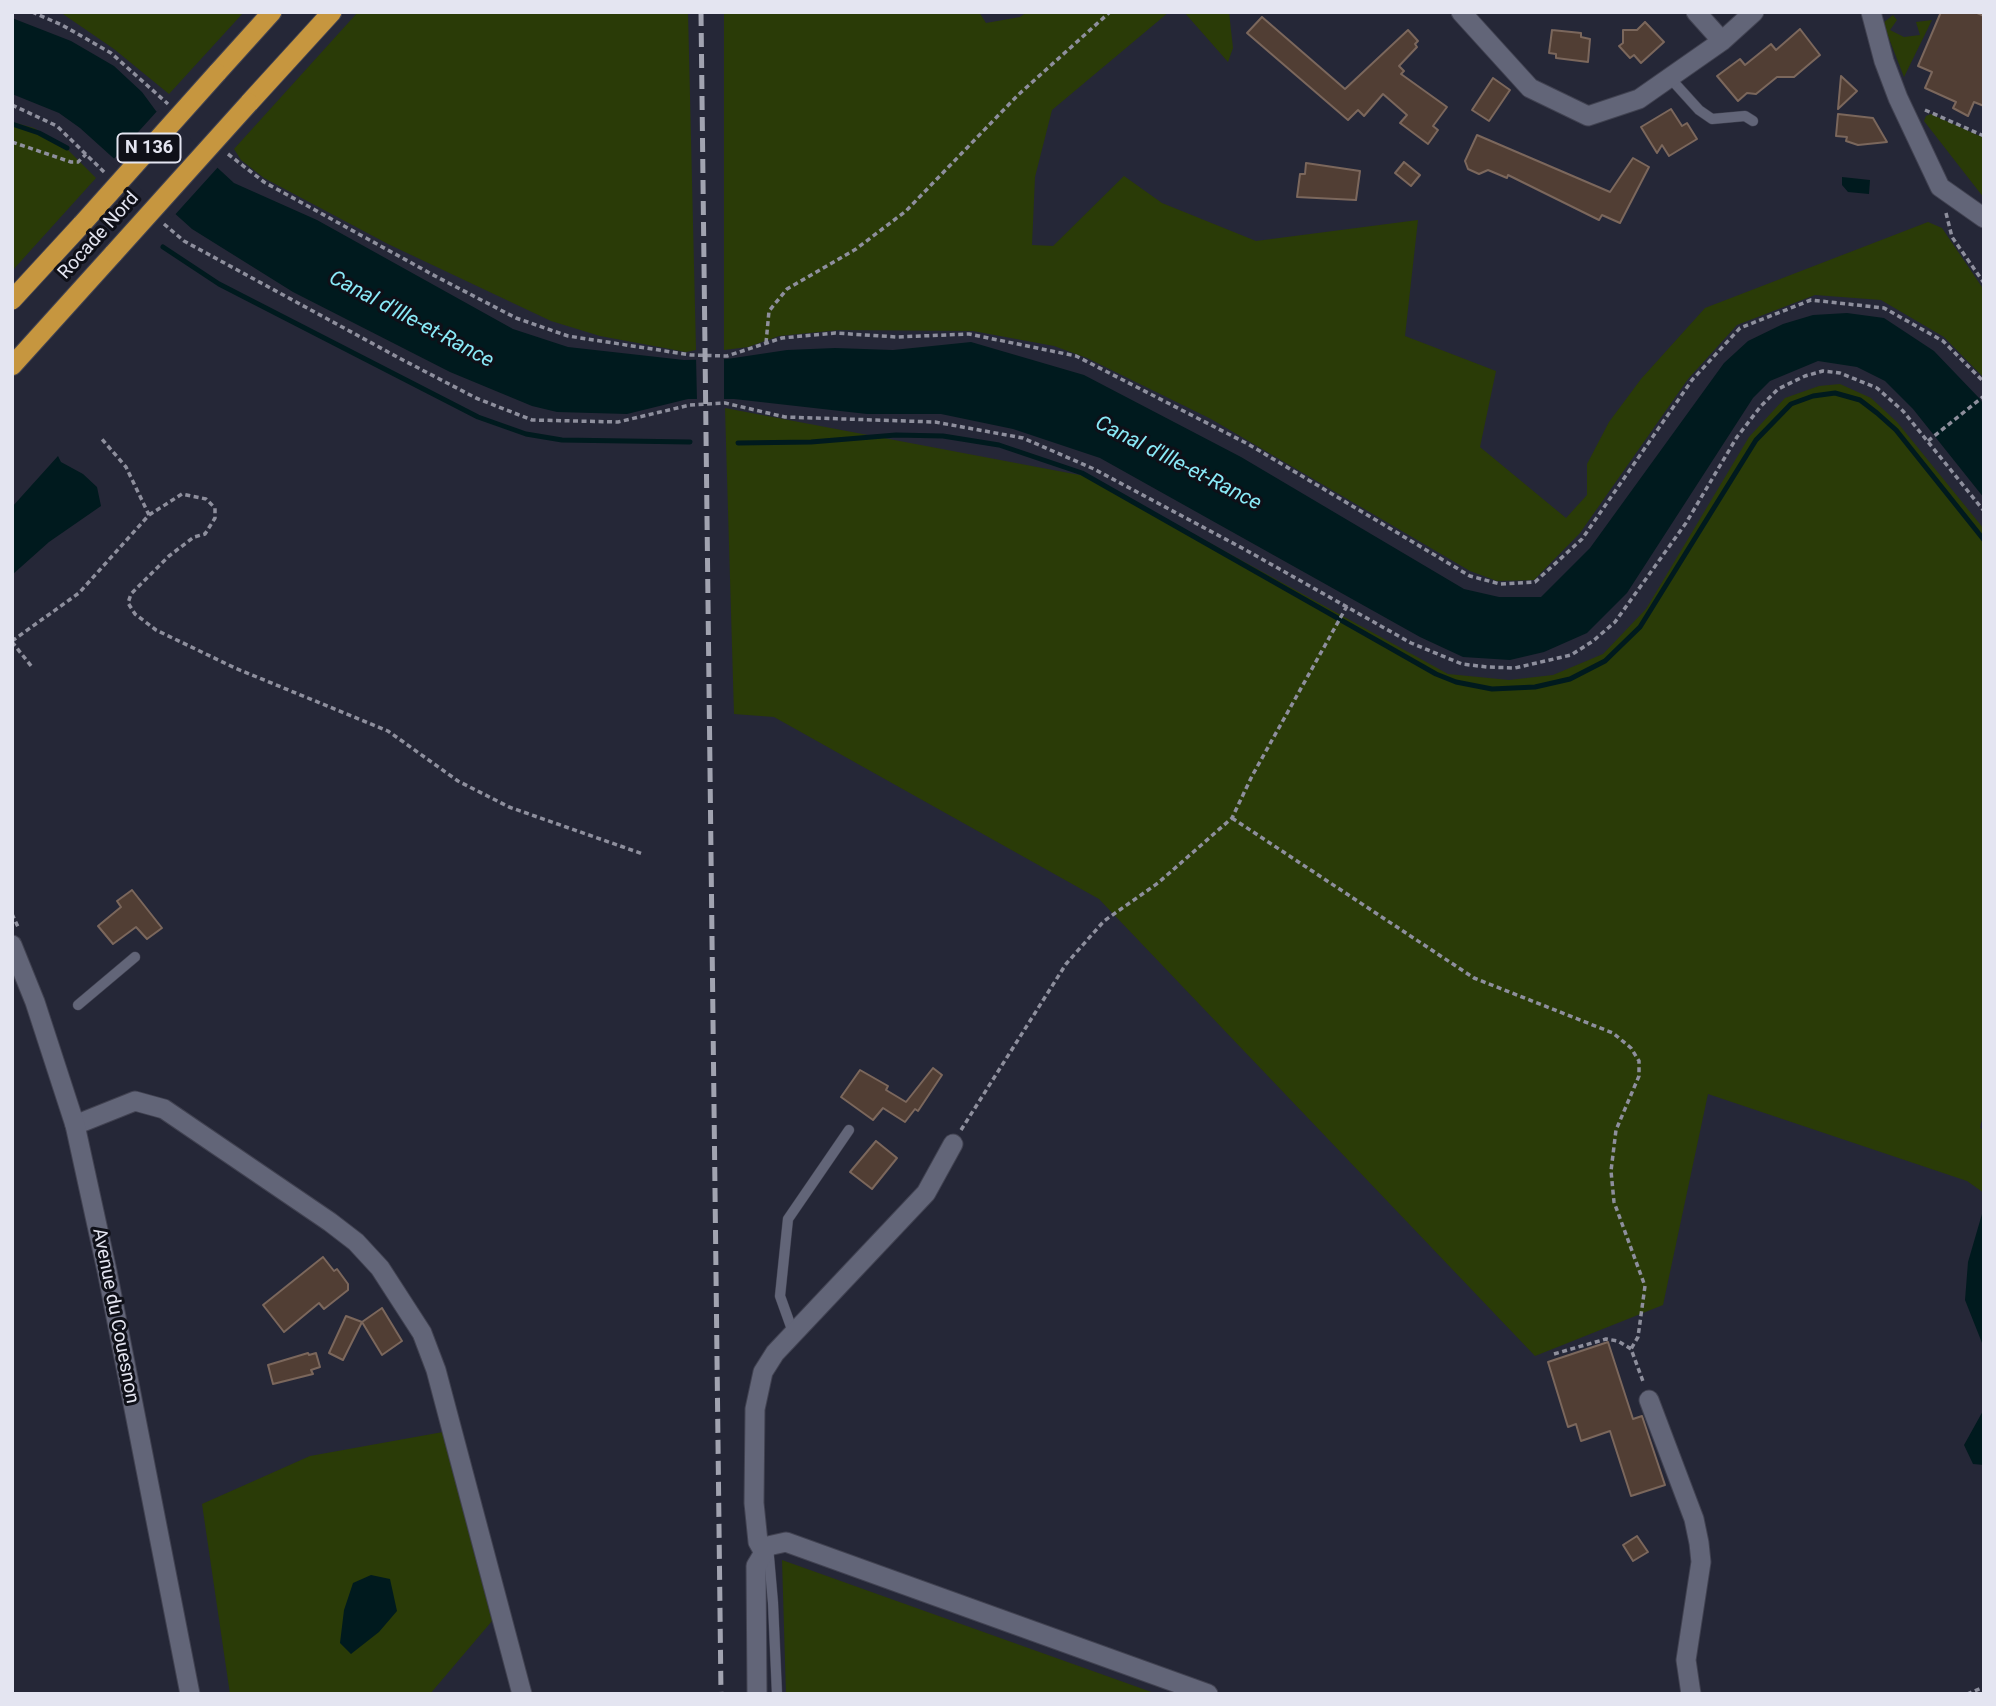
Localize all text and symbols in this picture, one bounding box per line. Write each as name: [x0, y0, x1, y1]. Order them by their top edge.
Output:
road number: N 136: [118, 134, 180, 162]
street label: Rocade Nord: [54, 188, 144, 284]
water label: Canal d'Ille-et-Rance: [324, 266, 498, 374]
water label: Canal d'Ille-et-Rance: [1091, 411, 1265, 517]
street label: Avenue du Couesnon: [87, 1226, 143, 1406]

